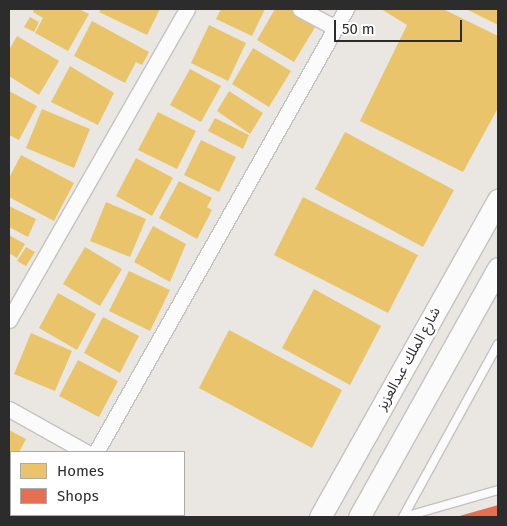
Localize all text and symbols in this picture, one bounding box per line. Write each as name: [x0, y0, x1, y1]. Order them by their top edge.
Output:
scale bar: [337, 10, 464, 42]
text: 50 m: [342, 20, 375, 38]
street label: شارع الملك عبدالعزيز: [374, 305, 444, 413]
legend: [10, 451, 185, 516]
text: Homes: [57, 462, 104, 480]
text: Shops: [57, 487, 99, 505]

